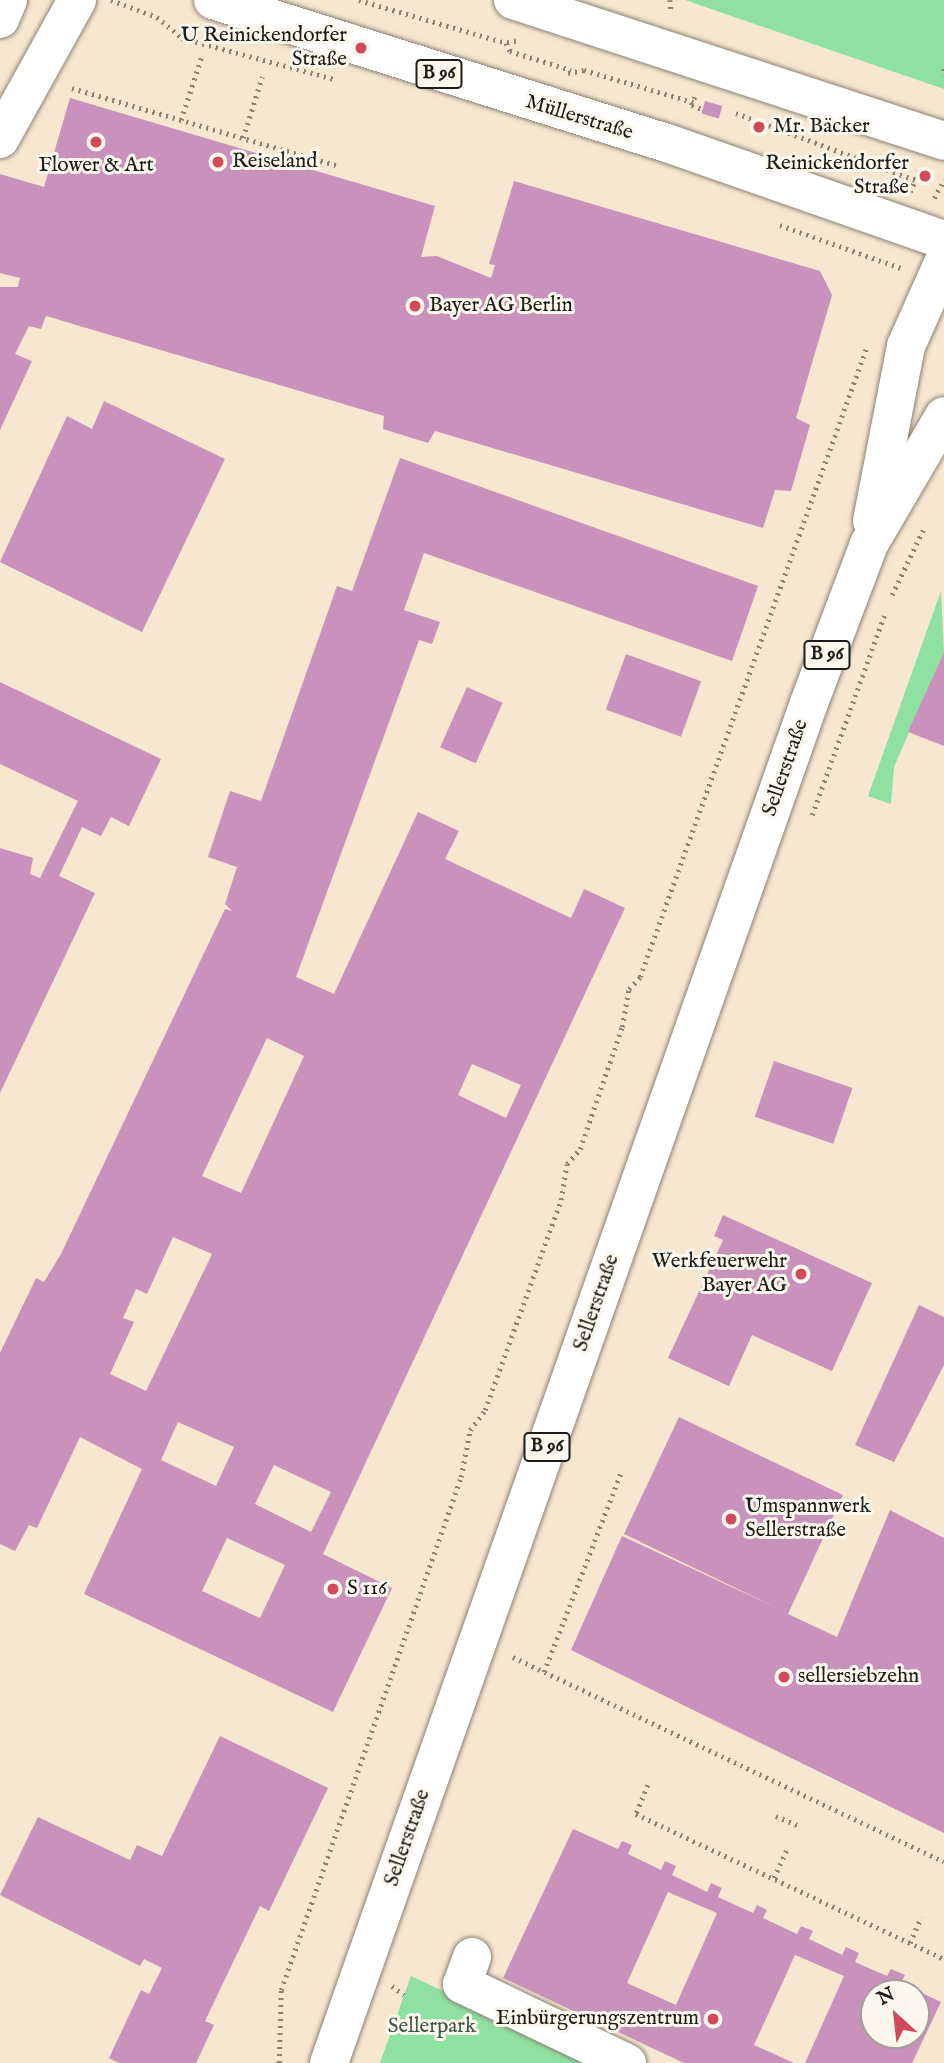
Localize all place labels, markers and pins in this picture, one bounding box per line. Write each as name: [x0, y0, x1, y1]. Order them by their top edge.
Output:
place label: U Reinickendorfer Straße: [181, 23, 347, 73]
marker: U Reinickendorfer Straße: [353, 40, 369, 56]
place label: Mr. Bäcker: [773, 114, 870, 140]
marker: Mr. Bäcker: [751, 119, 767, 135]
marker: Flower & Art: [88, 134, 104, 150]
place label: Reiseland: [232, 149, 317, 175]
place label: Reinickendorfer Straße: [765, 151, 909, 201]
place label: Flower & Art: [38, 153, 154, 179]
marker: Reiseland: [210, 154, 226, 170]
marker: Reinickendorfer Straße: [915, 166, 935, 186]
place label: Bayer AG Berlin: [429, 293, 573, 319]
marker: Bayer AG Berlin: [407, 298, 423, 314]
place label: Werkfeuerwehr Bayer AG: [652, 1249, 787, 1299]
marker: Werkfeuerwehr Bayer AG: [793, 1266, 809, 1282]
place label: Umspannwerk Sellerstraße: [745, 1494, 871, 1544]
marker: Umspannwerk Sellerstraße: [723, 1511, 739, 1527]
place label: S 116: [347, 1576, 387, 1602]
marker: S 116: [325, 1581, 341, 1597]
place label: sellersiebzehn: [798, 1664, 919, 1690]
marker: sellersiebzehn: [776, 1669, 792, 1685]
place label: Einbürgerungszentrum: [496, 2006, 699, 2032]
marker: Einbürgerungszentrum: [705, 2011, 721, 2027]

